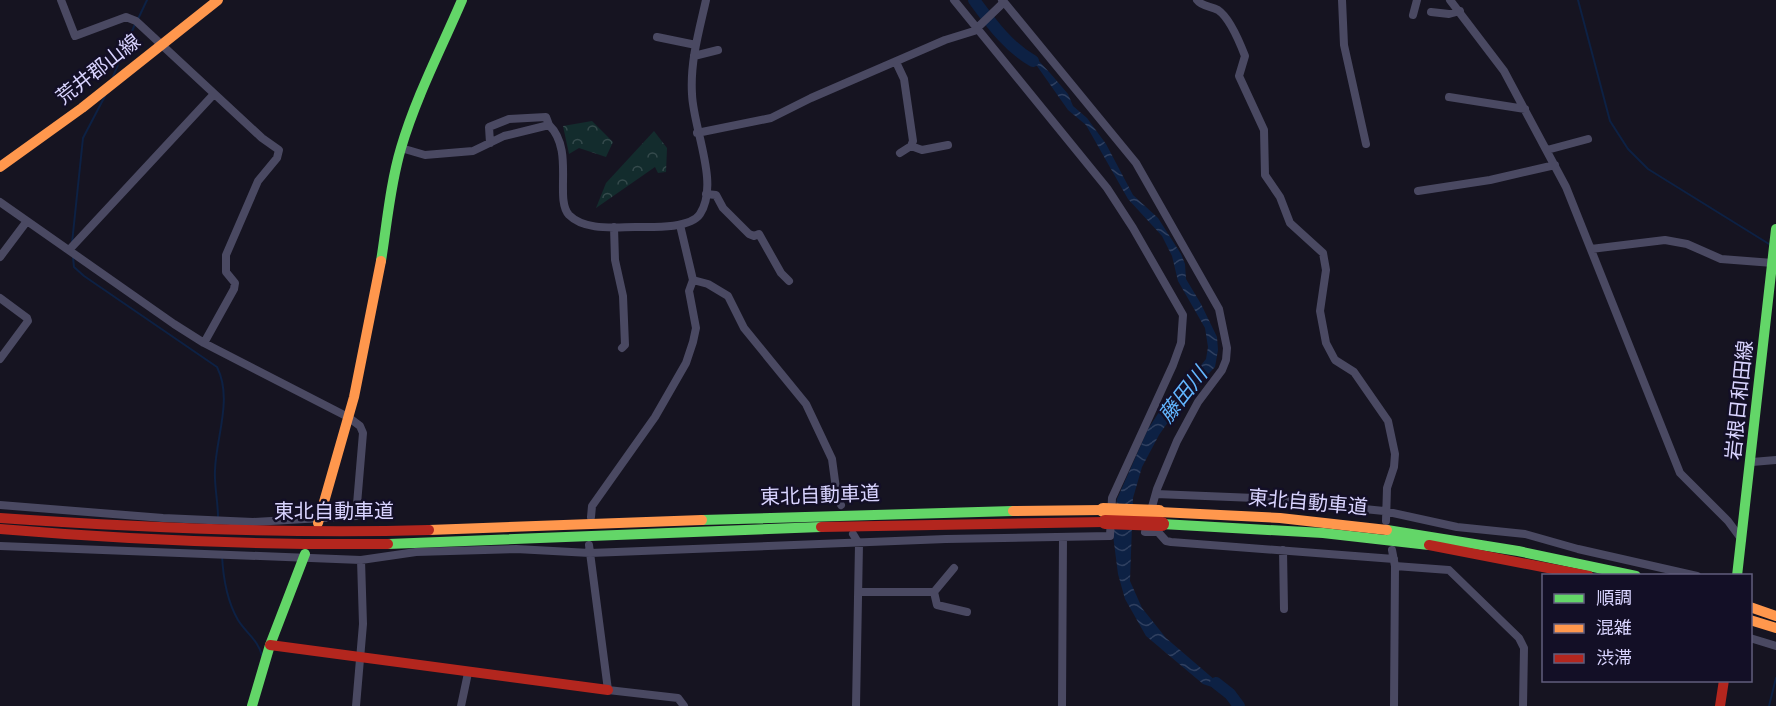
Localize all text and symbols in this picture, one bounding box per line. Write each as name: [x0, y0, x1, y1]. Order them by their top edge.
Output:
street label: 荒井郡山線: [52, 30, 145, 110]
street label: 岩根日和田線: [1722, 339, 1758, 461]
water label: 藤田川: [1154, 361, 1214, 428]
street label: 東北自動車道: [760, 482, 880, 510]
street label: 東北自動車道: [1247, 486, 1369, 520]
street label: 東北自動車道: [274, 500, 394, 524]
legend: [1542, 574, 1752, 682]
text: 順調: [1596, 588, 1632, 609]
text: 混雑: [1596, 618, 1632, 639]
text: 渋滞: [1596, 648, 1632, 669]

